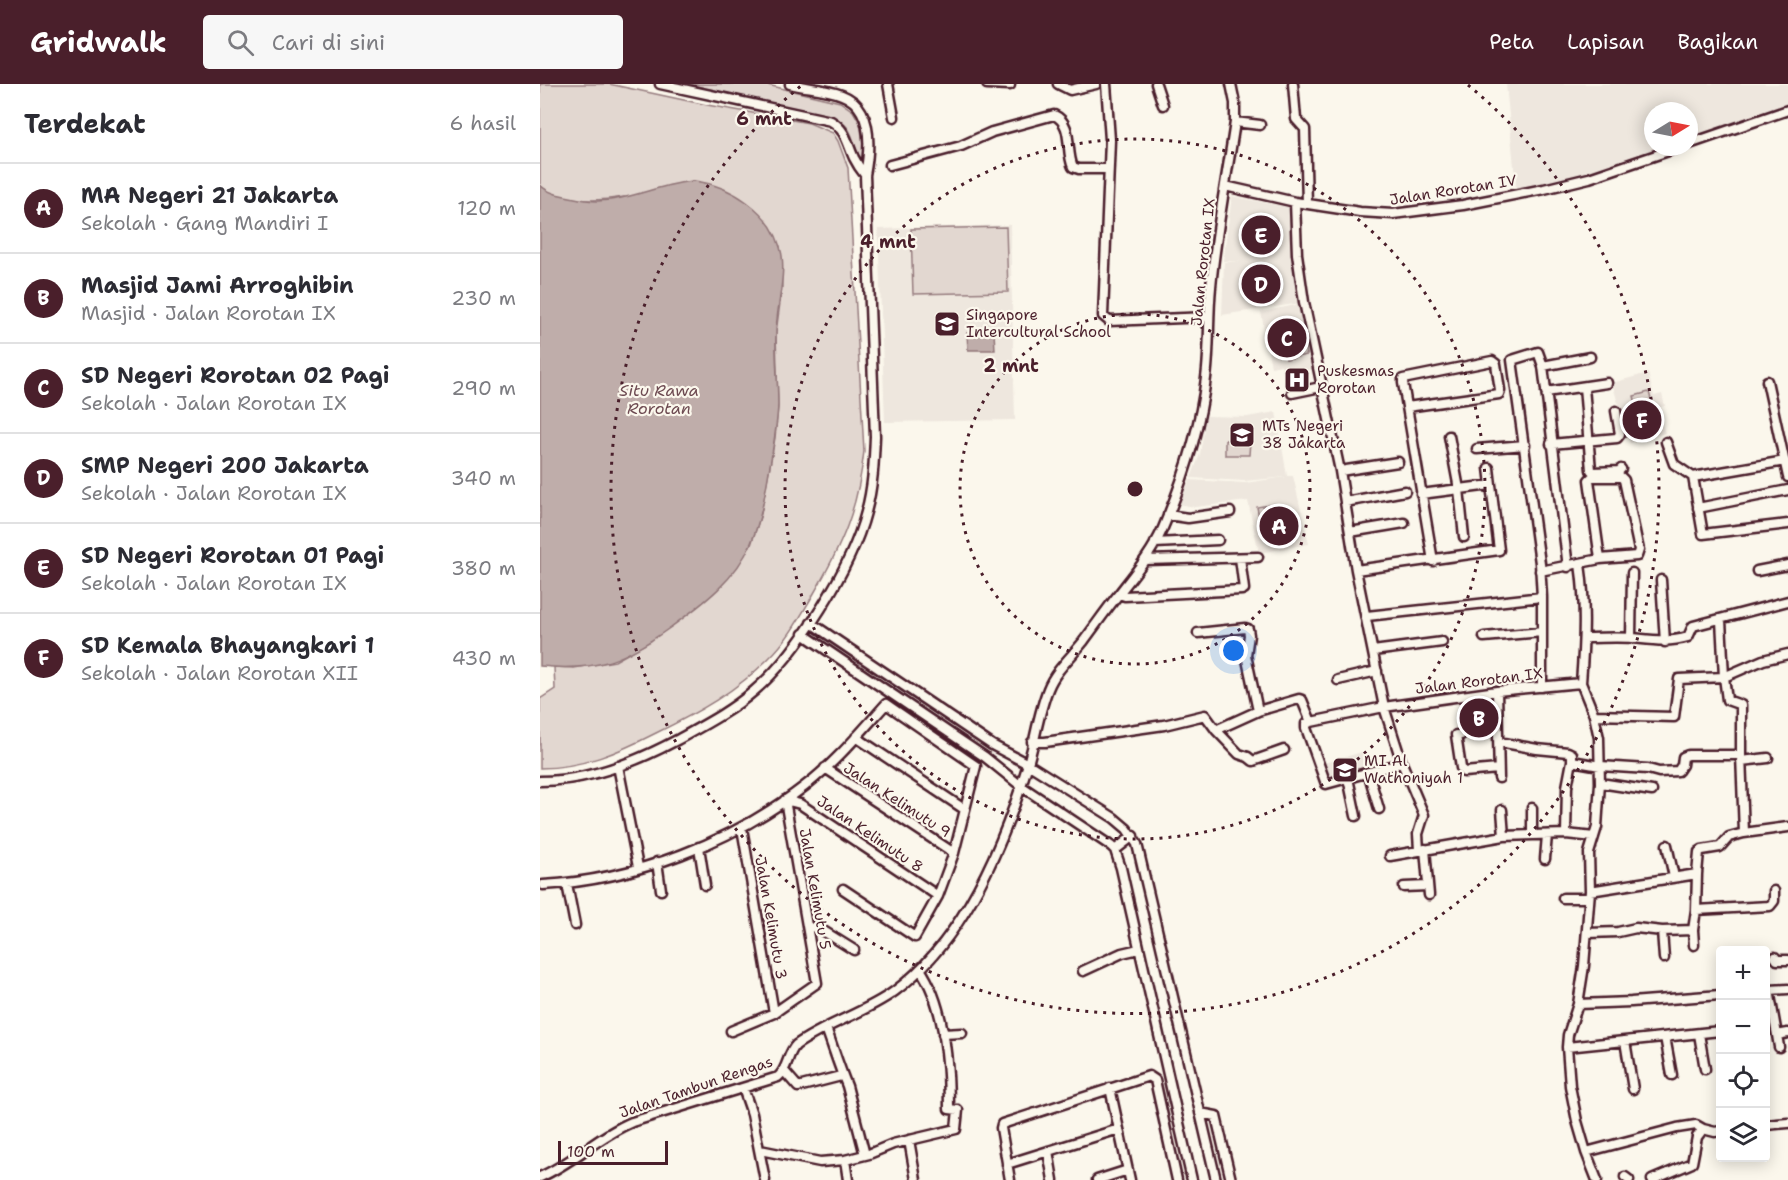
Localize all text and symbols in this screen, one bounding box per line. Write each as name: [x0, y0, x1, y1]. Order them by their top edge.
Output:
search box: [203, 15, 623, 69]
text: Gridwalk: [30, 23, 167, 61]
icon: search: [224, 26, 257, 59]
text: Cari di sini: [272, 28, 385, 57]
text: Peta: [1489, 28, 1534, 56]
text: Lapisan: [1567, 28, 1644, 56]
text: Bagikan: [1677, 28, 1758, 56]
north arrow: [1644, 102, 1698, 156]
text: Terdekat: [24, 106, 146, 141]
text: 6 mnt: [736, 107, 792, 131]
text: 6 hasil: [450, 110, 516, 136]
street label: Jalan Rorotan IV: [1388, 170, 1518, 210]
text: MA Negeri 21 Jakarta: [81, 181, 338, 210]
text: A: [36, 195, 51, 221]
text: 120 m: [457, 195, 516, 221]
street label: Jalan Rorotan IX: [1186, 197, 1220, 327]
text: Sekolah · Gang Mandiri I: [81, 210, 328, 236]
pin: E: [1242, 212, 1280, 258]
text: 4 mnt: [860, 230, 916, 254]
pin: D: [1242, 262, 1280, 306]
text: Masjid Jami Arroghibin: [81, 271, 354, 300]
text: B: [37, 285, 50, 311]
text: 230 m: [451, 285, 516, 311]
text: Masjid · Jalan Rorotan IX: [81, 300, 336, 326]
place label: Singapore Intercultural School: [966, 305, 1111, 342]
school or university icon: Singapore Intercultural School: [932, 309, 962, 339]
pin: C: [1268, 316, 1306, 360]
text: 2 mnt: [983, 354, 1039, 378]
text: SD Negeri Rorotan 02 Pagi: [81, 361, 389, 390]
place label: Puskesmas Rorotan: [1317, 361, 1394, 398]
hospital icon: Puskesmas Rorotan: [1282, 365, 1312, 395]
text: C: [37, 375, 50, 401]
text: 290 m: [451, 375, 516, 401]
water label: Situ Rawa Rorotan: [619, 380, 699, 419]
text: Sekolah · Jalan Rorotan IX: [81, 390, 347, 416]
pin: F: [1622, 398, 1662, 442]
place label: MTs Negeri 38 Jakarta: [1262, 416, 1346, 453]
school or university icon: MTs Negeri 38 Jakarta: [1227, 420, 1257, 450]
text: SMP Negeri 200 Jakarta: [81, 451, 369, 480]
text: D: [36, 465, 51, 491]
text: 340 m: [451, 465, 516, 491]
centre of rings: [1125, 479, 1145, 499]
text: Sekolah · Jalan Rorotan IX: [81, 480, 347, 506]
pin: A: [1260, 504, 1298, 548]
text: SD Negeri Rorotan 01 Pagi: [81, 541, 384, 570]
text: E: [37, 555, 50, 581]
text: 380 m: [451, 555, 516, 581]
text: Sekolah · Jalan Rorotan IX: [81, 570, 347, 596]
text: SD Kemala Bhayangkari 1: [81, 631, 375, 660]
your location: [1219, 636, 1248, 665]
text: F: [38, 645, 49, 671]
text: 430 m: [452, 645, 516, 671]
text: Sekolah · Jalan Rorotan XII: [81, 660, 358, 686]
street label: Jalan Rorotan IX: [1414, 663, 1544, 699]
pin: B: [1460, 696, 1498, 740]
place label: MI Al Wathoniyah 1: [1364, 751, 1463, 788]
school or university icon: MI Al Wathoniyah 1: [1330, 755, 1360, 785]
street label: Jalan Kelimutu 9: [840, 758, 954, 842]
street label: Jalan Kelimutu 8: [813, 791, 927, 877]
street label: Jalan Kelimutu 5: [794, 827, 836, 951]
street label: Jalan Kelimutu 3: [750, 855, 792, 981]
map controls: [1716, 946, 1770, 1162]
button: +: [1716, 946, 1770, 1000]
button: −: [1716, 1000, 1770, 1054]
street label: Jalan Tambun Rengas: [617, 1051, 775, 1123]
button: locate: [1716, 1054, 1770, 1108]
button: layers: [1716, 1108, 1770, 1162]
scale bar: [558, 1138, 668, 1166]
text: 100 m: [567, 1141, 615, 1162]

